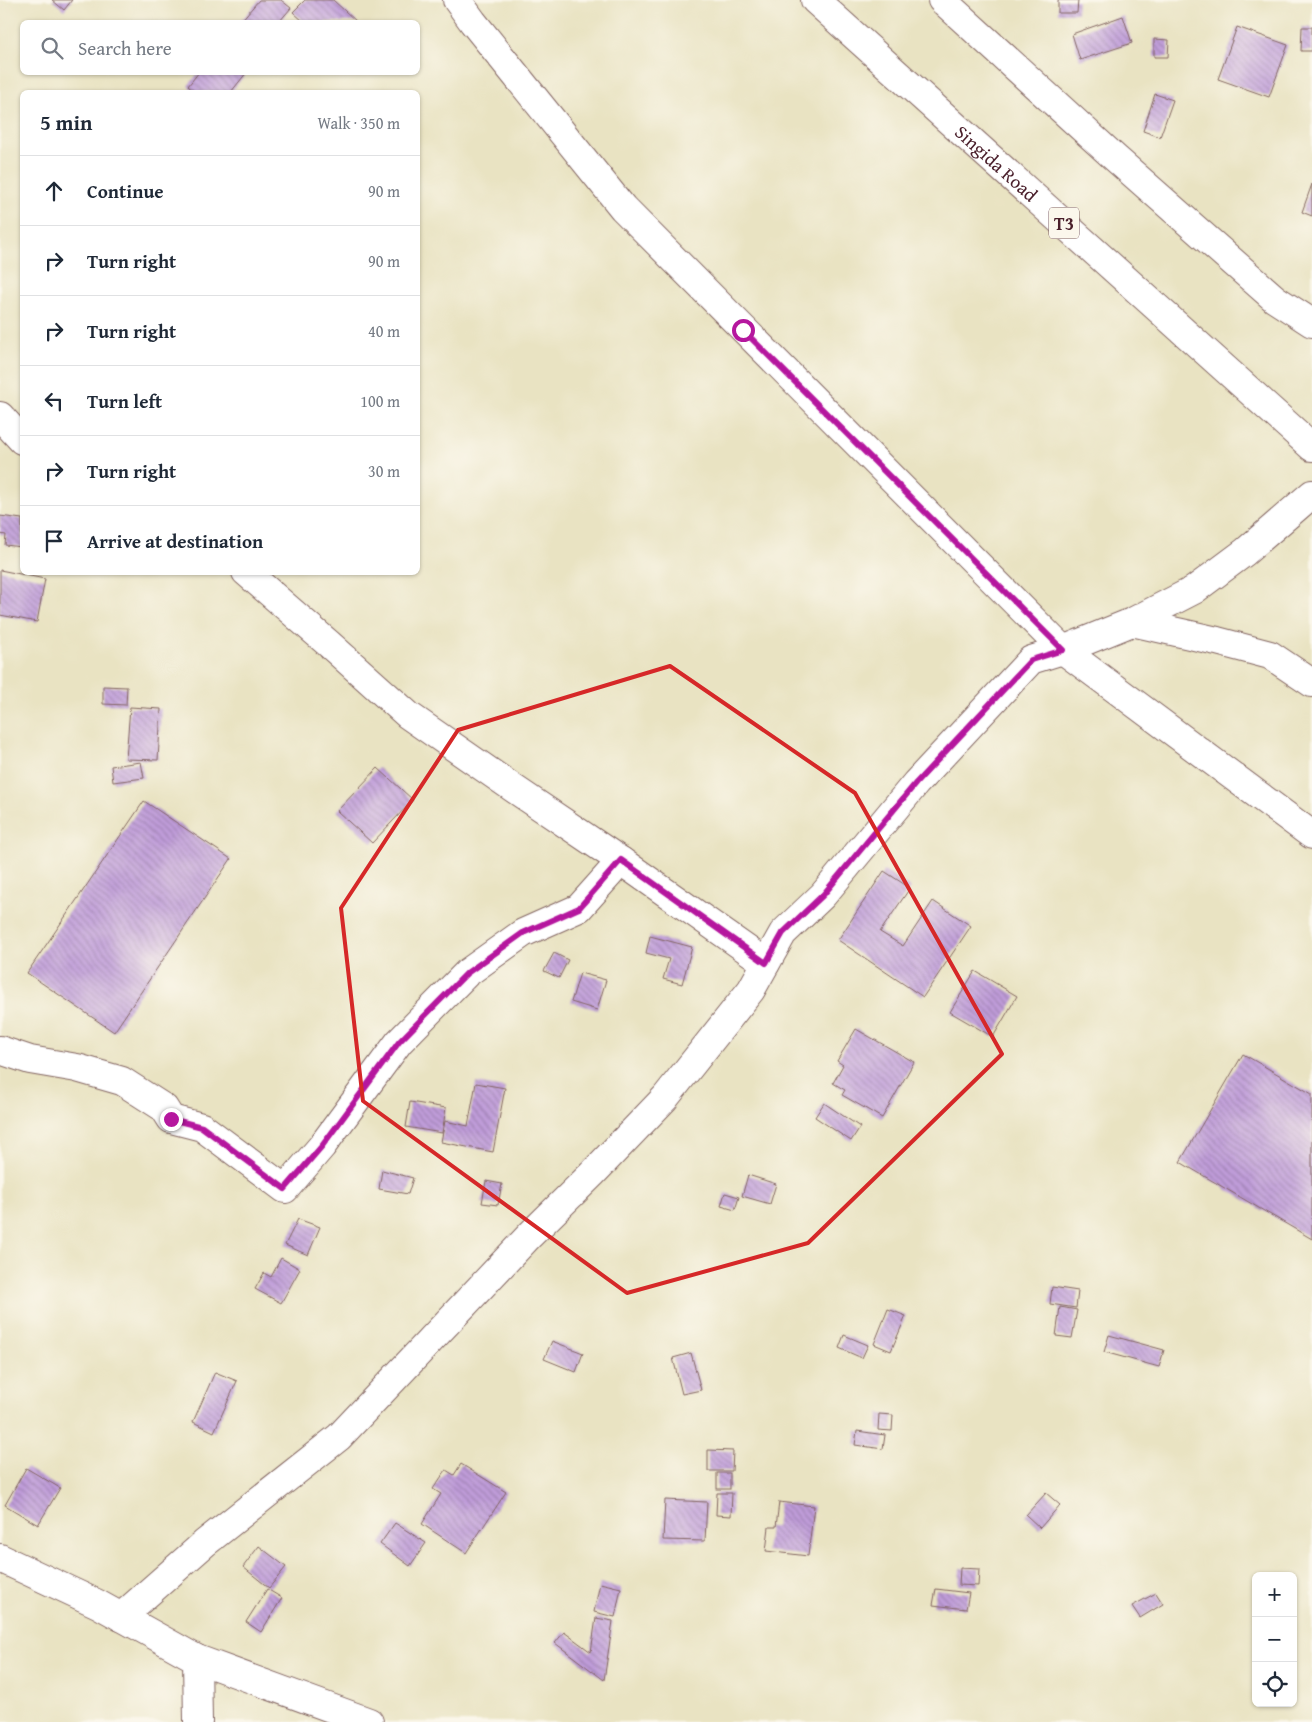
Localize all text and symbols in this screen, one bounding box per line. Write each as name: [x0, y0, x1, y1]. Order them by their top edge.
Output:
search box: [20, 20, 420, 75]
icon: search: [38, 34, 66, 62]
text: Search here: [78, 34, 172, 62]
text: 5 min: [40, 107, 92, 138]
text: Walk · 350 m: [317, 111, 400, 135]
street label: Singida Road: [949, 118, 1045, 209]
icon: ahead: [40, 177, 68, 205]
text: Continue: [87, 177, 164, 205]
text: 90 m: [368, 179, 400, 203]
road number: T3: [1049, 208, 1079, 238]
icon: right: [40, 247, 68, 275]
text: Turn right: [87, 247, 176, 275]
text: 90 m: [368, 249, 400, 273]
icon: right: [40, 317, 68, 345]
text: Turn right: [87, 317, 176, 345]
text: 40 m: [368, 319, 400, 343]
route start: [732, 319, 755, 342]
icon: left: [40, 387, 68, 415]
text: Turn left: [87, 387, 162, 415]
text: 100 m: [360, 389, 400, 413]
icon: right: [40, 457, 68, 485]
text: Turn right: [87, 457, 176, 485]
text: 30 m: [368, 459, 400, 483]
icon: arrive: [40, 527, 68, 555]
text: Arrive at destination: [87, 527, 263, 555]
route end: [160, 1108, 183, 1131]
map controls: [1252, 1572, 1297, 1707]
button: +: [1252, 1572, 1297, 1617]
button: −: [1252, 1617, 1297, 1662]
button: locate: [1252, 1662, 1297, 1707]

